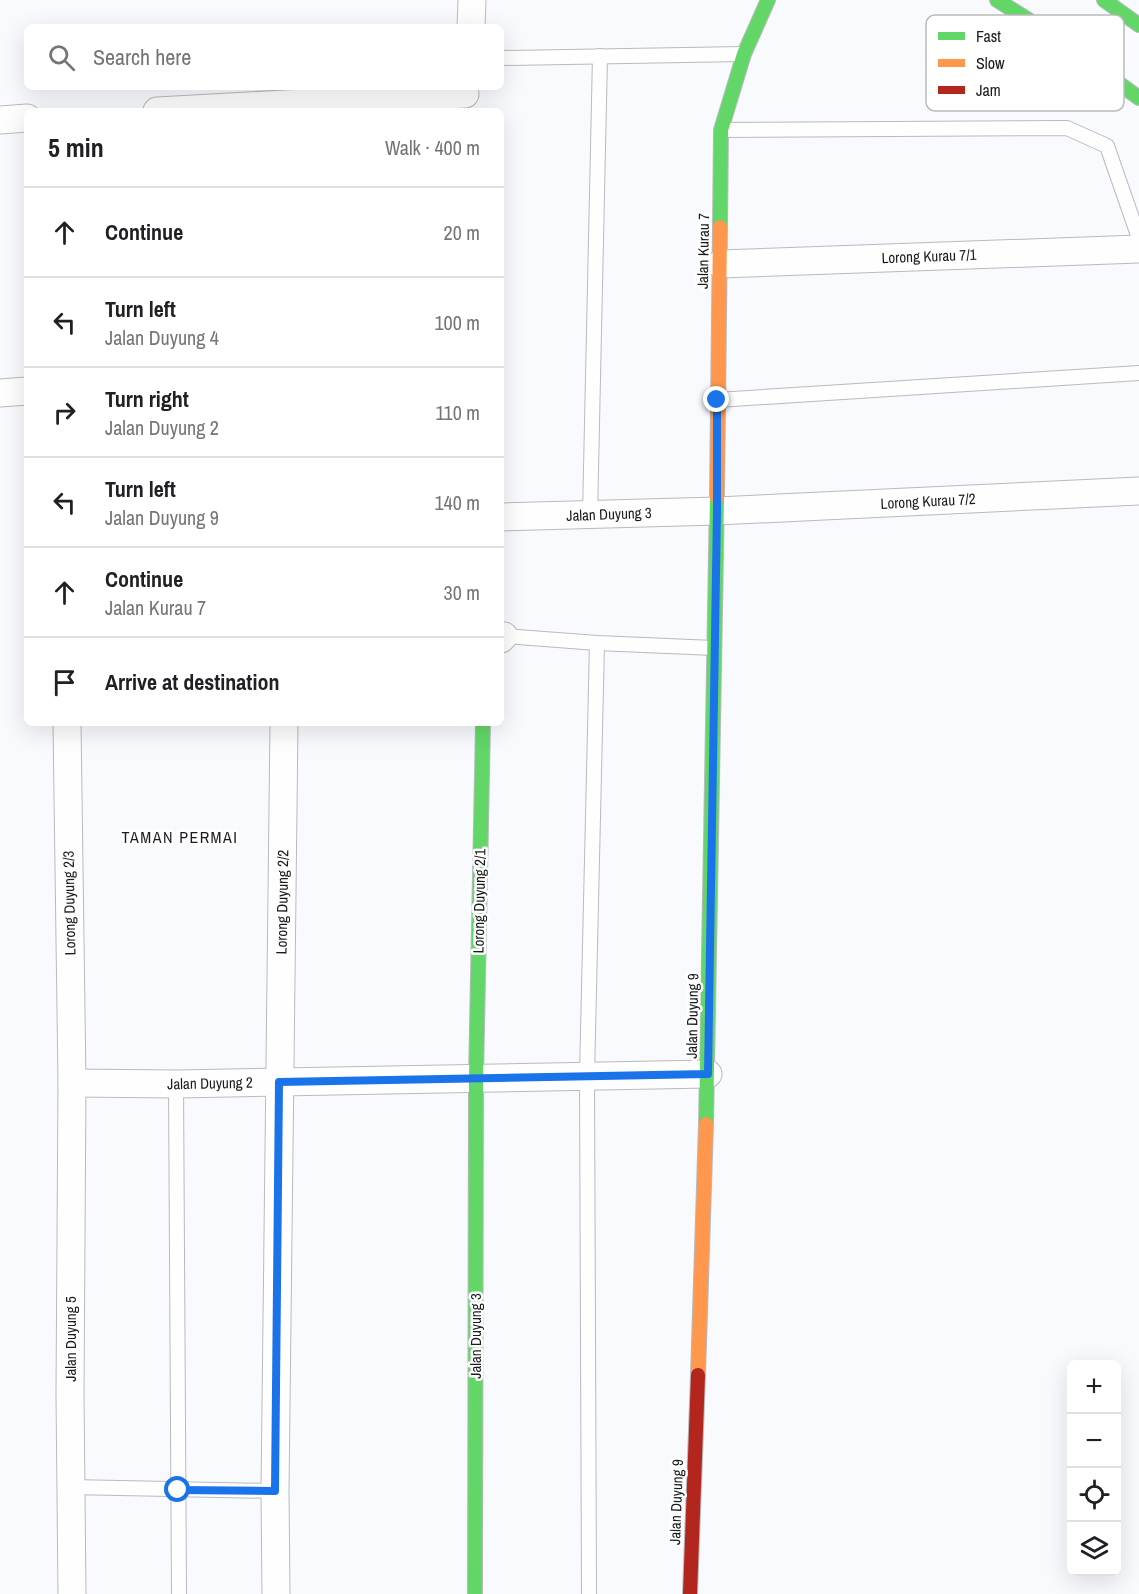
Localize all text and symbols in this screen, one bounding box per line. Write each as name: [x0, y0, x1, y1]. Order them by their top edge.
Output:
legend: [926, 15, 1124, 111]
search box: [24, 24, 504, 90]
text: Fast: [976, 25, 1001, 47]
icon: search: [45, 41, 78, 74]
text: Search here: [93, 42, 191, 72]
text: Slow: [976, 52, 1005, 74]
text: Jam: [976, 79, 1001, 101]
text: 5 min: [48, 130, 104, 165]
text: Walk · 400 m: [385, 134, 480, 161]
street label: Jalan Kurau 7: [692, 213, 714, 289]
icon: ahead: [48, 216, 81, 249]
text: Continue: [105, 217, 183, 247]
text: 20 m: [444, 219, 480, 246]
street label: Lorong Kurau 7/1: [881, 244, 977, 268]
text: Turn left: [105, 294, 176, 324]
icon: left: [48, 306, 81, 339]
text: 100 m: [434, 309, 480, 336]
text: Jalan Duyung 4: [105, 324, 219, 351]
text: Turn right: [105, 384, 189, 414]
route end: [703, 386, 729, 412]
icon: right: [48, 396, 81, 429]
text: 110 m: [436, 399, 480, 426]
text: Jalan Duyung 2: [105, 414, 219, 441]
text: Turn left: [105, 474, 176, 504]
icon: left: [48, 486, 81, 519]
street label: Lorong Kurau 7/2: [880, 488, 976, 514]
text: 140 m: [434, 489, 480, 516]
street label: Jalan Duyung 3: [566, 502, 652, 526]
text: Jalan Duyung 9: [105, 504, 219, 531]
text: Continue: [105, 564, 183, 594]
icon: ahead: [48, 576, 81, 609]
text: 30 m: [444, 579, 480, 606]
text: Jalan Kurau 7: [105, 594, 206, 621]
icon: arrive: [48, 666, 81, 699]
text: Arrive at destination: [105, 667, 279, 697]
district label: TAMAN PERMAI: [122, 826, 238, 848]
street label: Lorong Duyung 2/1: [468, 848, 490, 953]
street label: Lorong Duyung 2/2: [271, 849, 293, 954]
street label: Lorong Duyung 2/3: [58, 850, 80, 955]
street label: Jalan Duyung 9: [681, 973, 703, 1059]
street label: Jalan Duyung 2: [167, 1072, 253, 1094]
street label: Jalan Duyung 3: [465, 1293, 486, 1379]
street label: Jalan Duyung 5: [60, 1296, 81, 1382]
map controls: [1067, 1360, 1121, 1576]
button: +: [1067, 1360, 1121, 1414]
button: −: [1067, 1414, 1121, 1468]
street label: Jalan Duyung 9: [664, 1459, 688, 1545]
button: locate: [1067, 1468, 1121, 1522]
route start: [164, 1476, 190, 1502]
button: layers: [1067, 1522, 1121, 1576]

